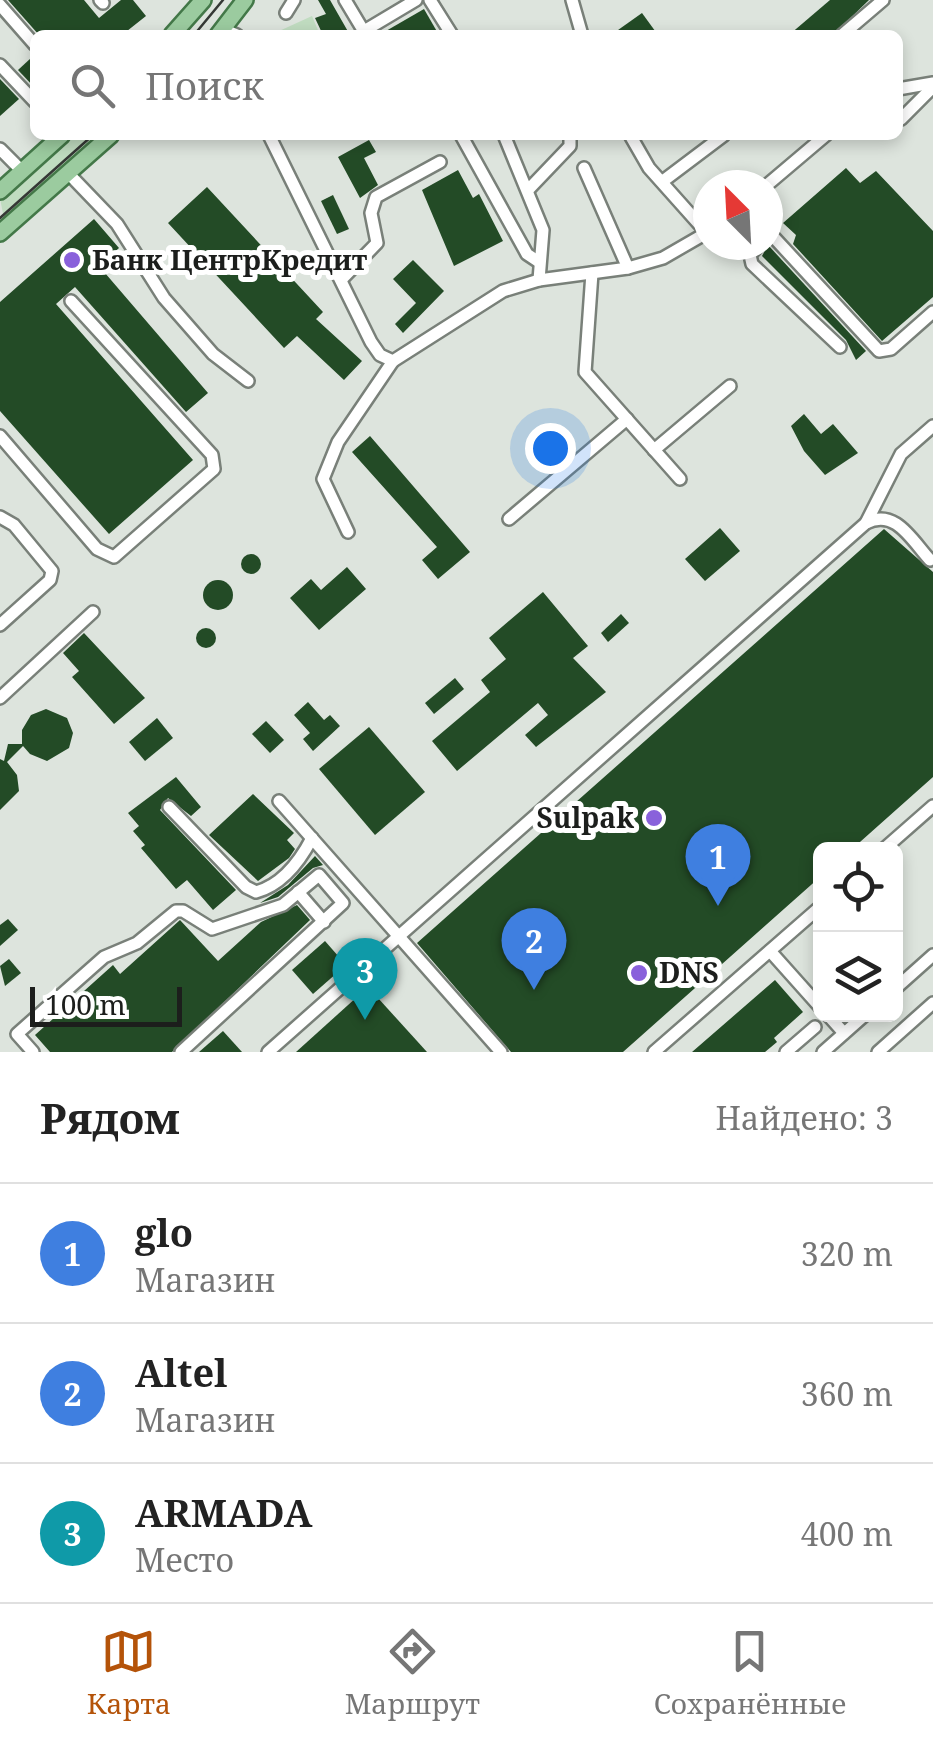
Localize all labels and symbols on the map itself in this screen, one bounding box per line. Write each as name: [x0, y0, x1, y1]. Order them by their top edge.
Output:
north arrow: [693, 170, 783, 260]
place label: Банк ЦентрКредит: [92, 240, 368, 278]
marker: Банк ЦентрКредит: [61, 249, 83, 271]
your location: [525, 423, 576, 474]
place label: Sulpak: [537, 798, 634, 836]
marker: Sulpak: [643, 807, 665, 829]
pin: 1: [686, 824, 750, 906]
pin: 2: [502, 908, 566, 990]
pin: 3: [332, 938, 398, 1020]
place label: DNS: [659, 953, 719, 991]
marker: DNS: [628, 962, 650, 984]
scale bar: [30, 982, 182, 1026]

